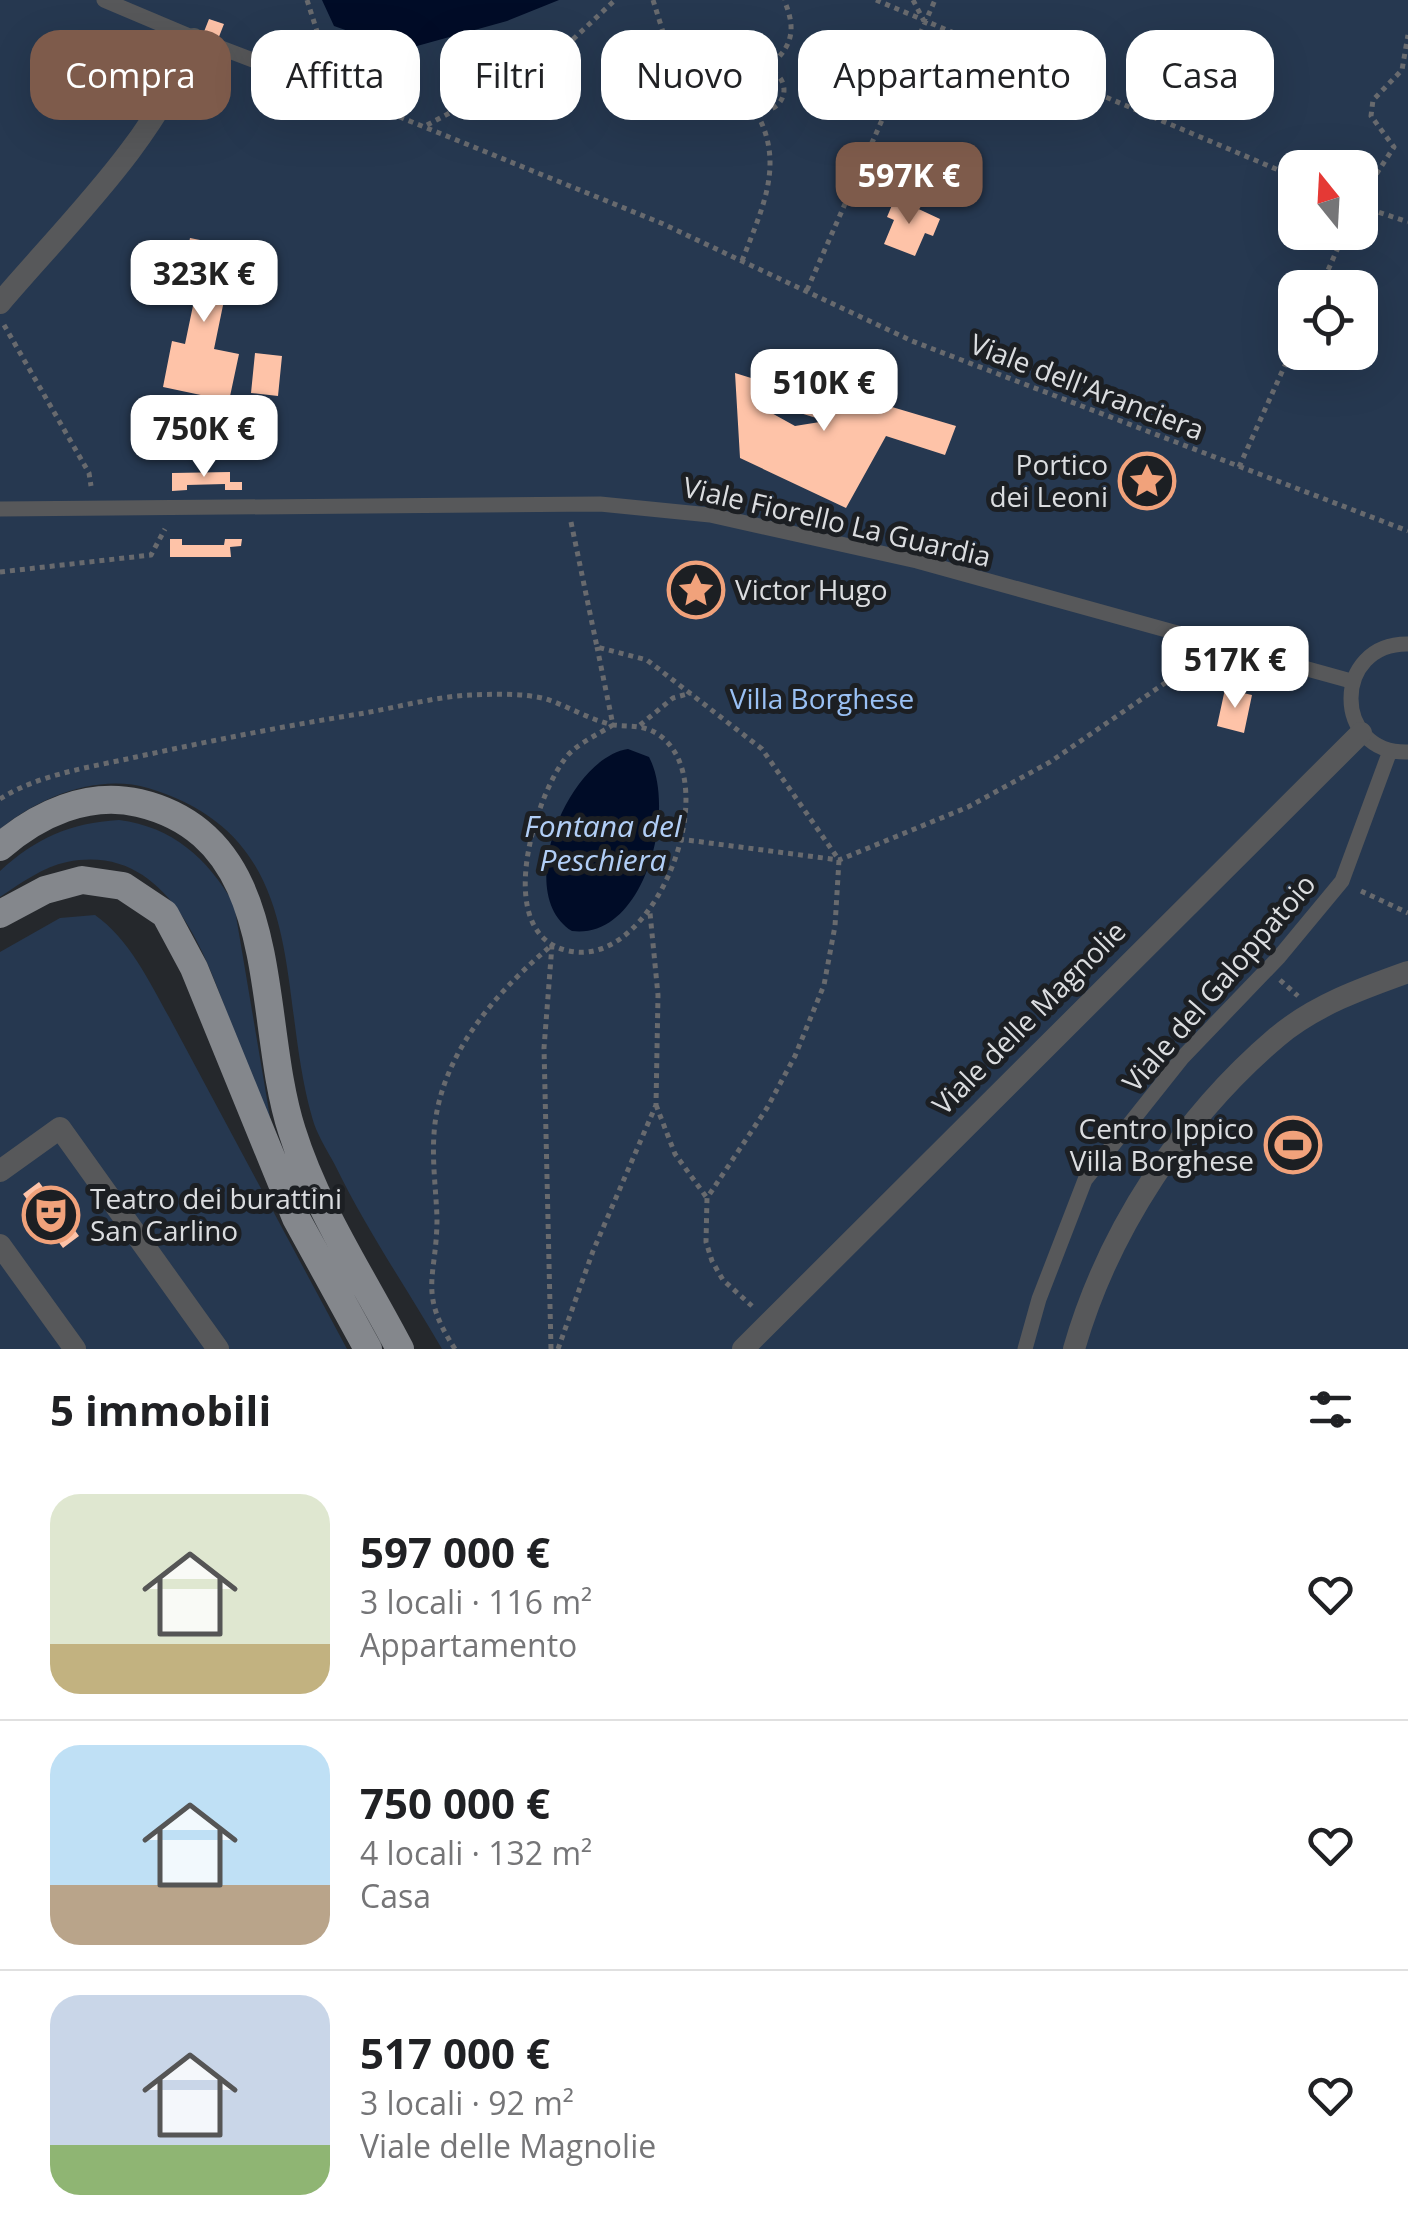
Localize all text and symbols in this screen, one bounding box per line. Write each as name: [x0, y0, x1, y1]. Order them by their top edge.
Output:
chip: Compra: [30, 30, 231, 120]
chip: Affitta: [251, 30, 420, 120]
chip: Filtri: [440, 30, 581, 120]
chip: Nuovo: [601, 30, 778, 120]
chip: Appartamento: [798, 30, 1106, 120]
chip: Casa: [1126, 30, 1274, 120]
pin: 597K €: [828, 142, 990, 227]
north arrow: [1278, 150, 1378, 250]
map controls: [1278, 150, 1378, 370]
text: 597K €: [858, 153, 960, 196]
pin: 323K €: [123, 240, 285, 325]
text: 323K €: [153, 251, 255, 294]
button: locate: [1278, 270, 1378, 370]
street label: Viale dell'Aranciera: [965, 324, 1210, 448]
pin: 510K €: [743, 349, 905, 434]
text: 510K €: [773, 360, 875, 403]
pin: 750K €: [123, 395, 285, 480]
text: 750K €: [153, 406, 255, 449]
place label: Portico dei Leoni: [989, 445, 1108, 515]
place icon: Portico dei Leoni: [1117, 451, 1177, 511]
street label: Viale Fiorello La Guardia: [680, 467, 995, 575]
place icon: Victor Hugo: [666, 560, 726, 620]
place label: Victor Hugo: [735, 570, 888, 608]
pin: 517K €: [1154, 626, 1316, 711]
text: 517K €: [1184, 637, 1286, 680]
park label: Villa Borghese: [730, 679, 914, 717]
water label: Fontana del Peschiera: [524, 805, 683, 880]
street label: Viale del Galoppatoio: [1113, 865, 1323, 1099]
street label: Viale delle Magnolie: [923, 912, 1133, 1122]
place label: Centro Ippico Villa Borghese: [1070, 1109, 1254, 1179]
sports icon: Centro Ippico Villa Borghese: [1263, 1115, 1323, 1175]
place label: Teatro dei burattini San Carlino: [90, 1179, 342, 1249]
theatre icon: Teatro dei burattini San Carlino: [21, 1185, 81, 1245]
text: 5 immobili: [50, 1381, 271, 1438]
icon: filters: [1303, 1382, 1358, 1437]
text: 597 000 €: [360, 1523, 550, 1580]
icon: home: [130, 1534, 250, 1654]
icon: heart: [1303, 1567, 1358, 1622]
text: 3 locali · 116 m²: [360, 1580, 592, 1623]
text: Appartamento: [360, 1623, 577, 1666]
text: 750 000 €: [360, 1774, 550, 1831]
icon: home: [130, 1785, 250, 1905]
icon: heart: [1303, 1818, 1358, 1873]
text: 4 locali · 132 m²: [360, 1831, 592, 1874]
text: Casa: [360, 1874, 431, 1917]
text: 517 000 €: [360, 2024, 550, 2081]
icon: home: [130, 2035, 250, 2155]
icon: heart: [1303, 2068, 1358, 2123]
text: 3 locali · 92 m²: [360, 2081, 574, 2124]
text: Viale delle Magnolie: [360, 2124, 656, 2167]

